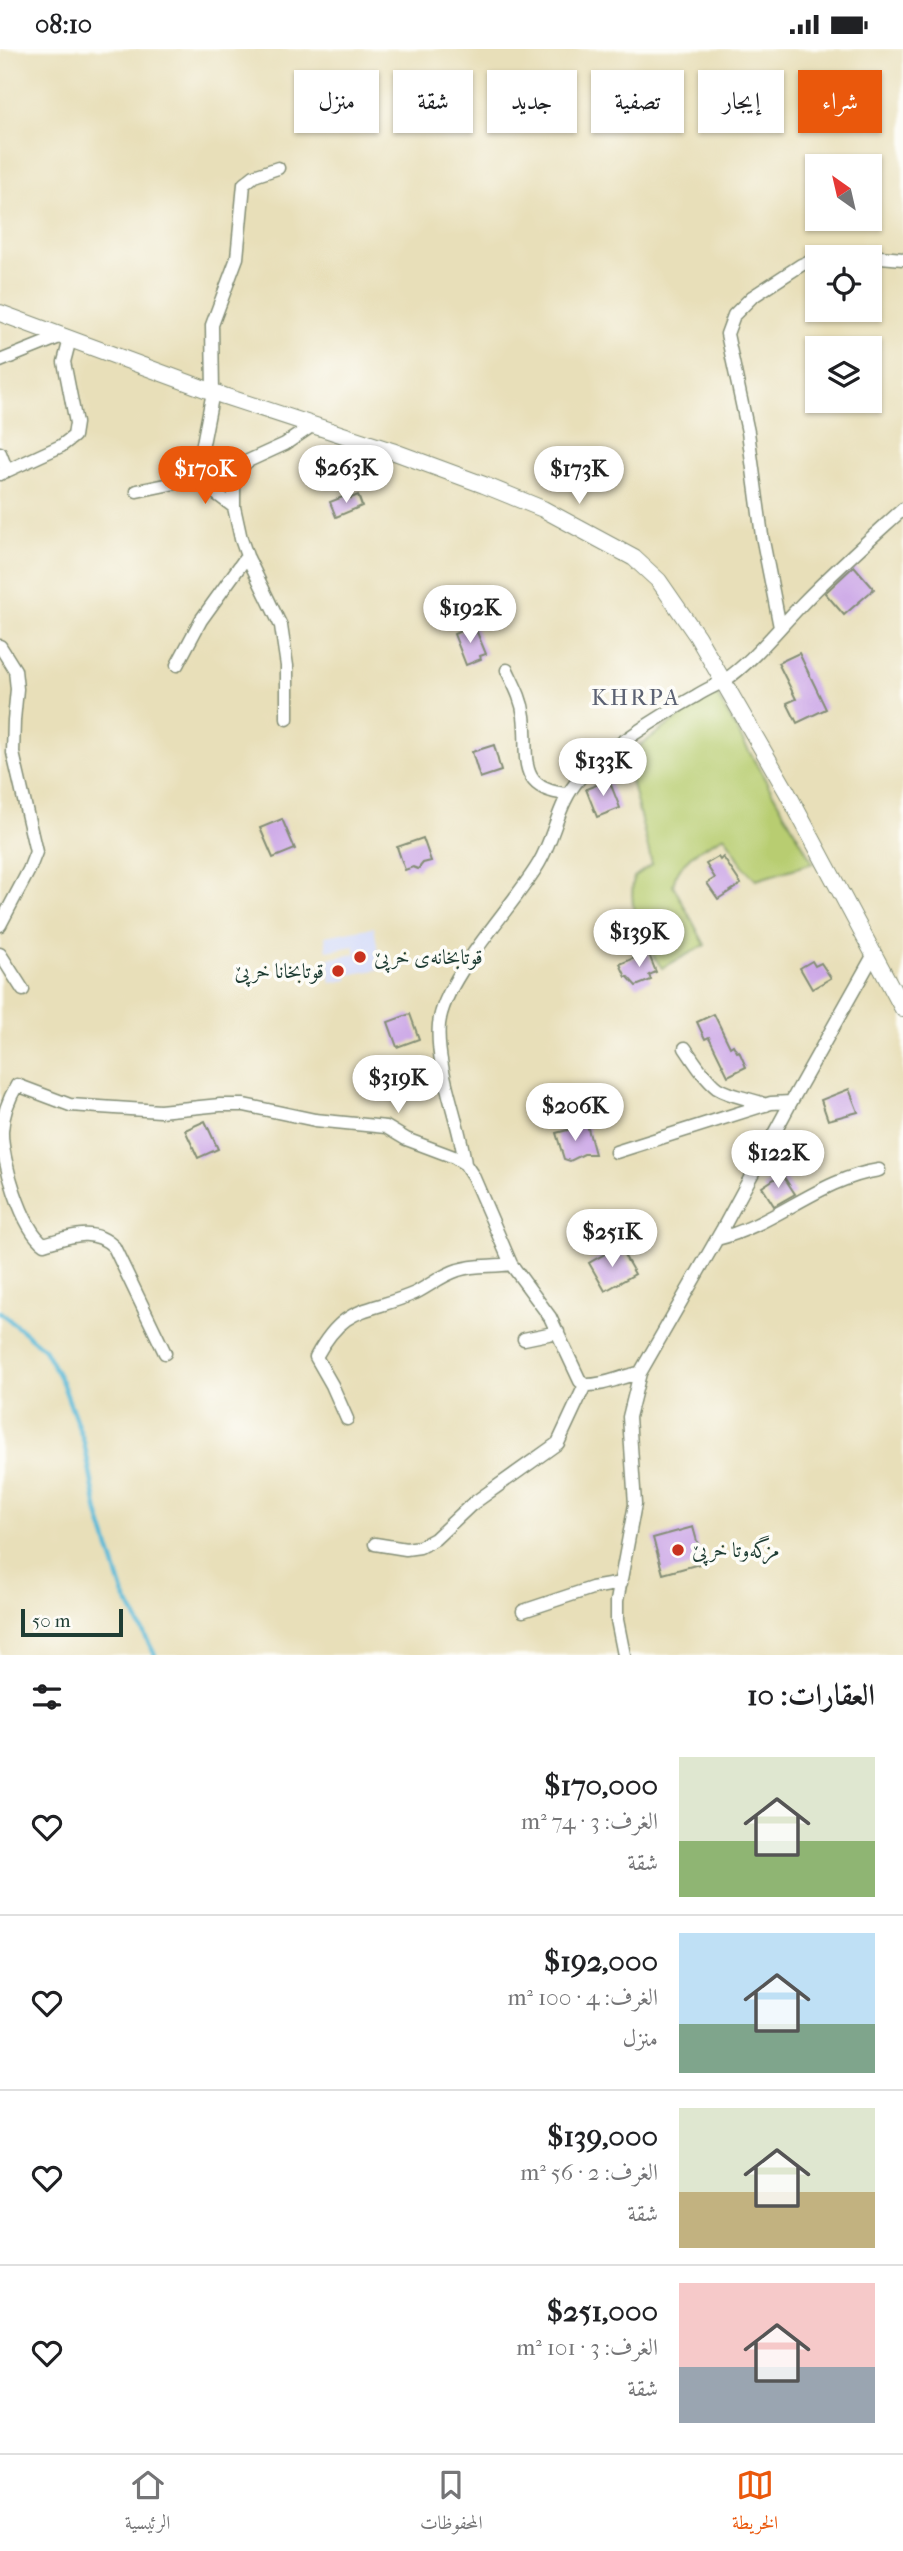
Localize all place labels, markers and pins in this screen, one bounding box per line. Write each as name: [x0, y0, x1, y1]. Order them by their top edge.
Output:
pin: $263K: [297, 445, 395, 505]
pin: $170K: [156, 447, 254, 506]
pin: $173K: [530, 447, 628, 506]
pin: $192K: [421, 585, 519, 645]
pin: $133K: [554, 739, 652, 798]
pin: $139K: [590, 909, 688, 969]
place label: قوتابخانەی خرپێ: [374, 945, 483, 973]
marker: قوتابخانەی خرپێ: [352, 949, 368, 965]
place label: قوتابخانا خرپێ: [235, 959, 324, 987]
marker: قوتابخانا خرپێ: [330, 963, 346, 979]
pin: $319K: [349, 1055, 447, 1115]
pin: $206K: [526, 1083, 624, 1143]
pin: $122K: [729, 1131, 827, 1190]
pin: $251K: [563, 1209, 661, 1269]
place label: مزگەوتا خرپێ: [692, 1535, 780, 1566]
marker: مزگەوتا خرپێ: [670, 1542, 686, 1558]

